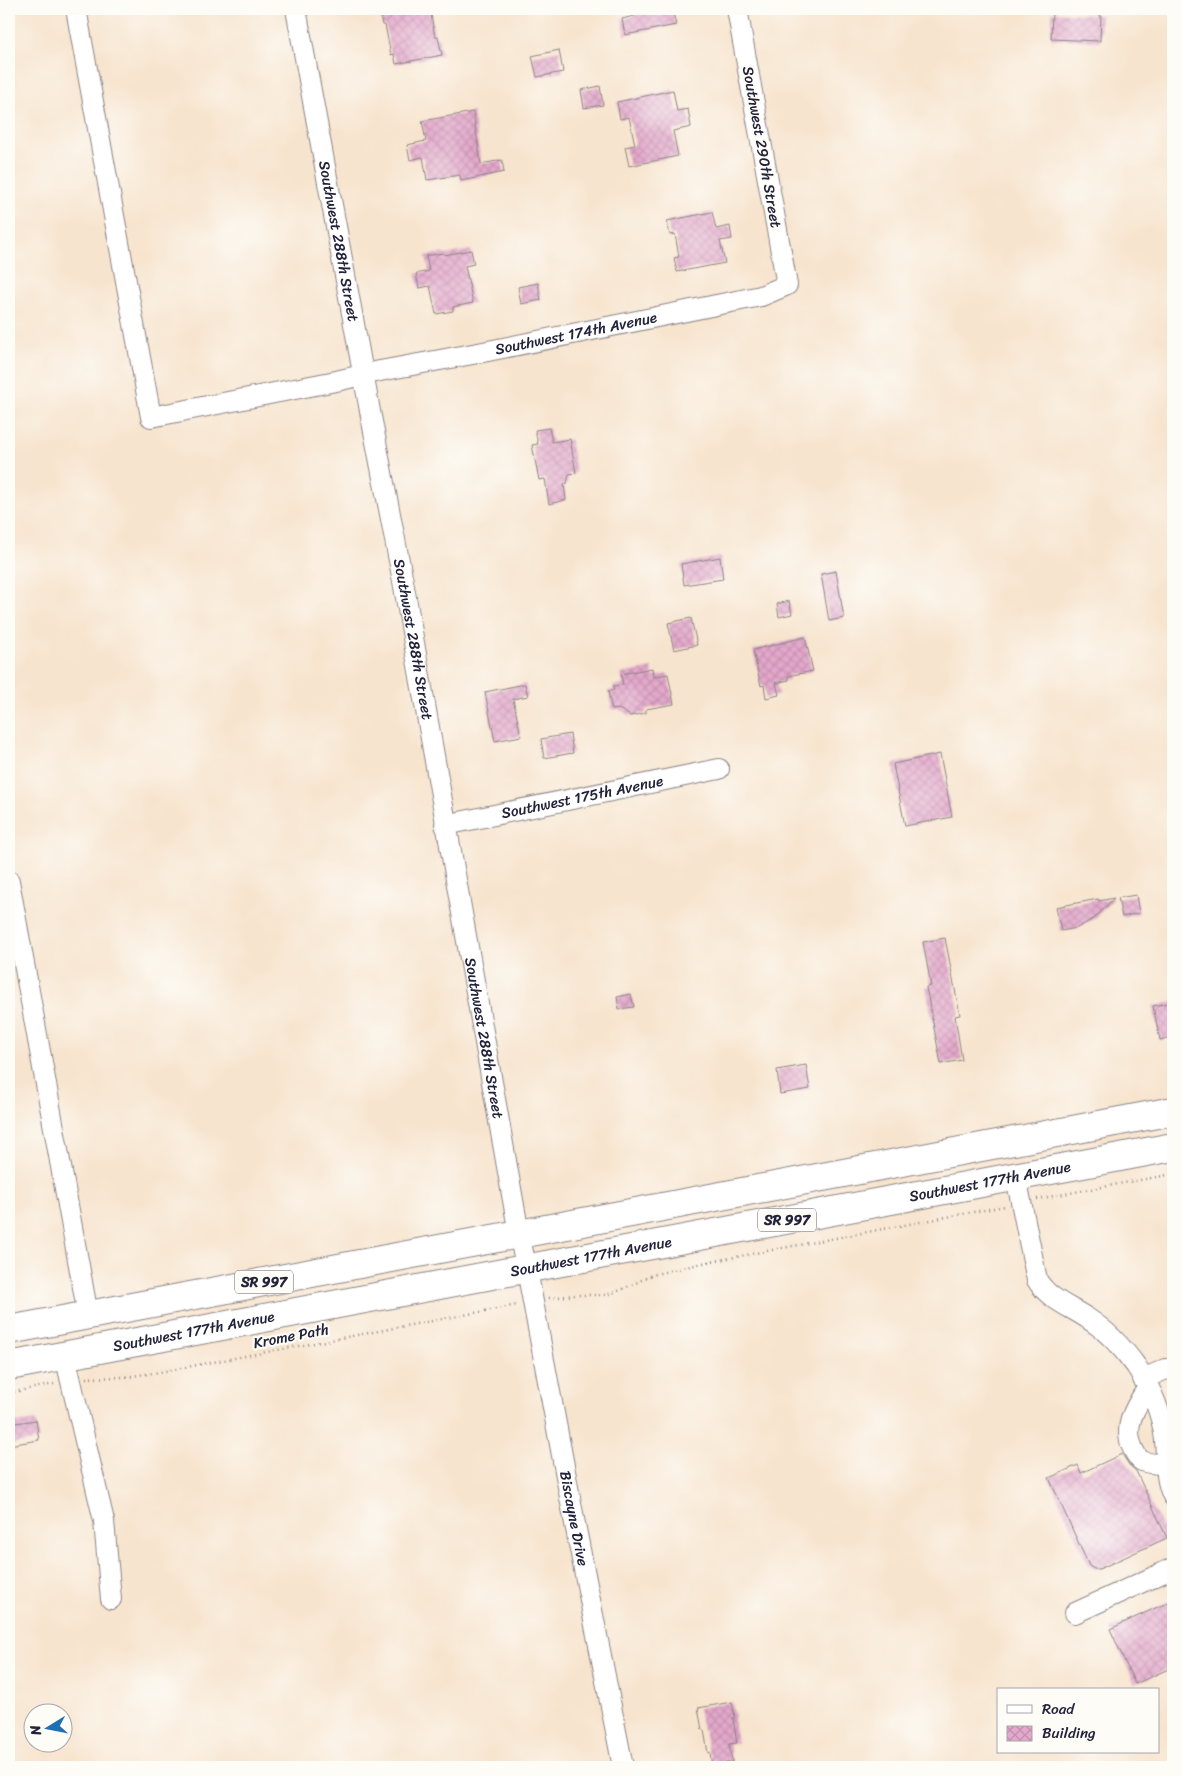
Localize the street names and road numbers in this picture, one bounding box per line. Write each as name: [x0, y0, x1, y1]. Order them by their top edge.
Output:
street label: Southwest 290th Street: [735, 64, 789, 230]
street label: Southwest 288th Street: [311, 158, 366, 324]
street label: Southwest 174th Avenue: [493, 304, 659, 362]
street label: Southwest 288th Street: [386, 556, 440, 722]
street label: Southwest 175th Avenue: [499, 768, 665, 826]
street label: Southwest 288th Street: [457, 955, 511, 1121]
street label: Southwest 177th Avenue: [907, 1154, 1073, 1209]
road number: SR 997: [758, 1208, 816, 1232]
street label: Southwest 177th Avenue: [508, 1229, 674, 1284]
road number: SR 997: [235, 1270, 293, 1294]
street label: Southwest 177th Avenue: [111, 1303, 277, 1359]
street label: Krome Path: [251, 1316, 331, 1356]
street label: Biscayne Drive: [552, 1469, 596, 1569]

